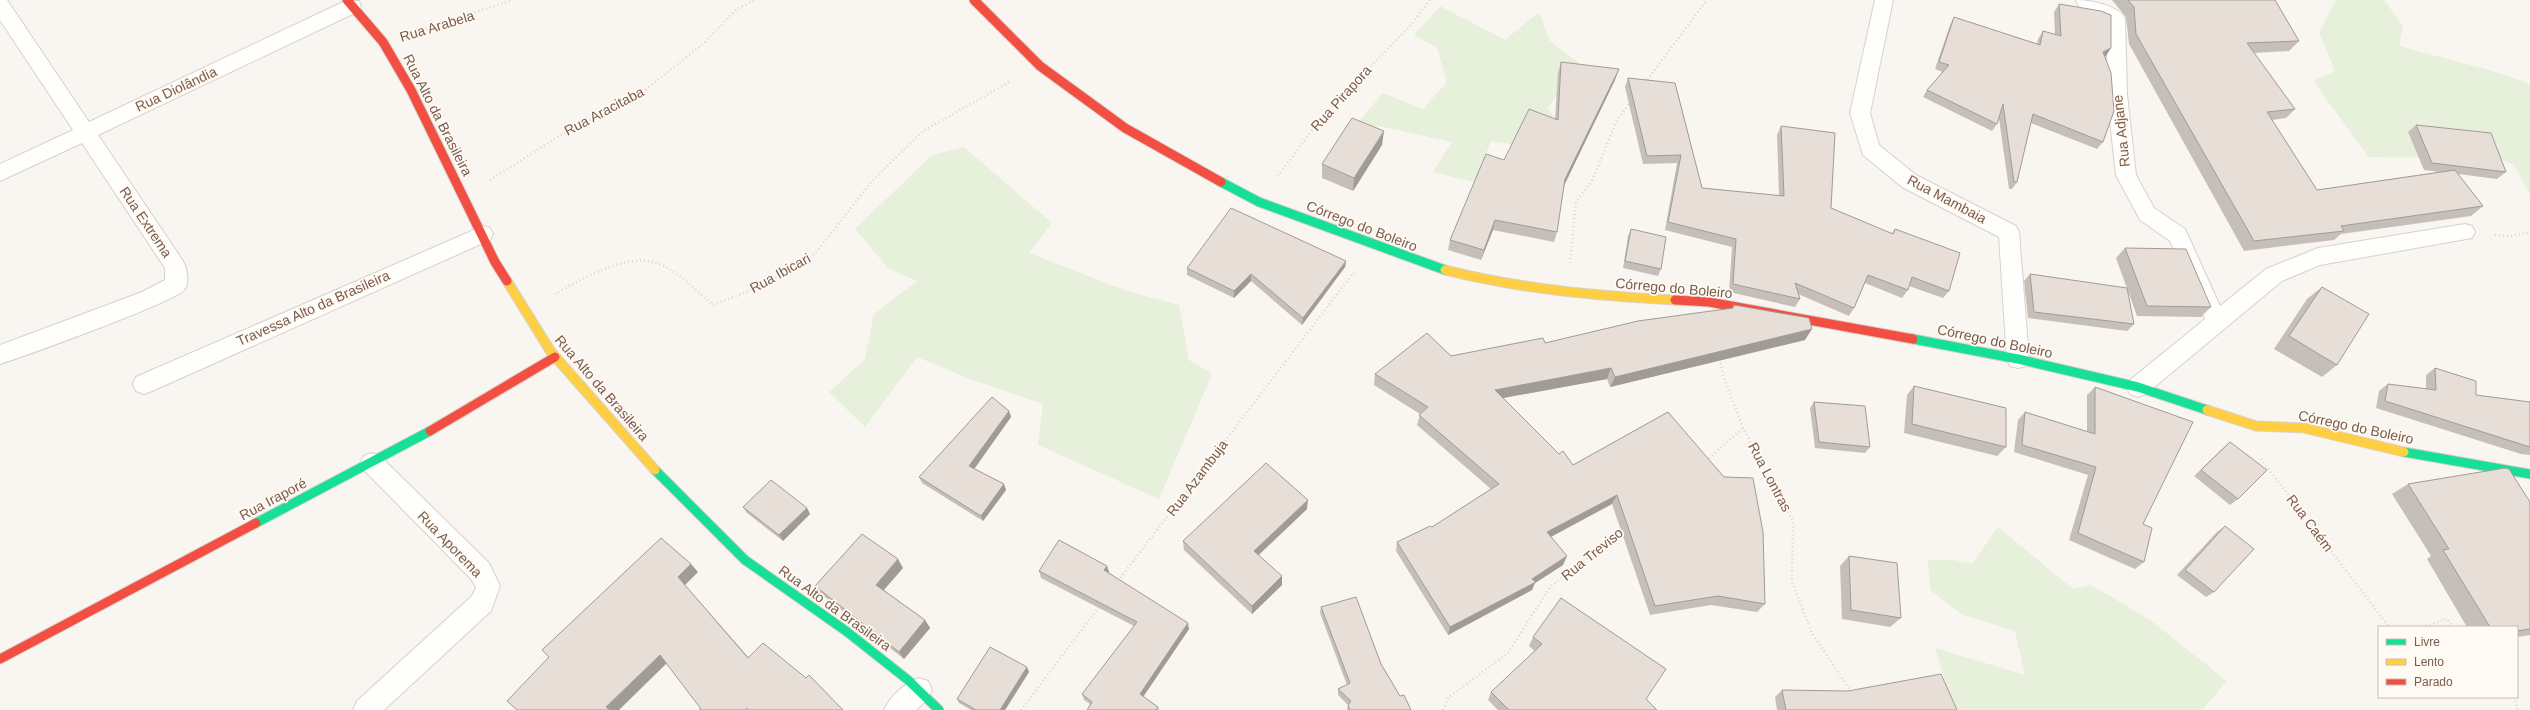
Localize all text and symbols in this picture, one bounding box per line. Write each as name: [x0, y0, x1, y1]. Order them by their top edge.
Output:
street label: Rua Arabela: [398, 7, 476, 45]
street label: Rua Alto da Brasileira: [400, 51, 476, 179]
street label: Rua Pirapora: [1307, 62, 1375, 134]
street label: Rua Diolândia: [133, 63, 219, 115]
street label: Rua Aracitaba: [561, 83, 647, 139]
street label: Rua Adjane: [2109, 94, 2133, 168]
street label: Rua Mambaia: [1905, 171, 1989, 227]
street label: Rua Extrema: [117, 184, 176, 261]
street label: Córrego do Boleiro: [1304, 197, 1420, 255]
street label: Rua Ibicari: [747, 250, 813, 296]
street label: Travessa Alto da Brasileira: [234, 267, 392, 349]
street label: Córrego do Boleiro: [1615, 275, 1733, 301]
street label: Córrego do Boleiro: [1936, 321, 2054, 361]
street label: Rua Alto da Brasileira: [552, 332, 652, 444]
street label: Córrego do Boleiro: [2297, 407, 2415, 447]
street label: Rua Azambuja: [1163, 437, 1231, 519]
street label: Rua Lontras: [1745, 440, 1795, 514]
street label: Rua Iraporé: [237, 474, 310, 523]
street label: Rua Caém: [2283, 491, 2337, 555]
street label: Rua Aporema: [415, 508, 486, 581]
street label: Rua Treviso: [1558, 524, 1626, 584]
street label: Rua Alto da Brasileira: [776, 562, 894, 654]
legend: [2378, 626, 2518, 698]
text: Livre: [2414, 635, 2440, 649]
text: Lento: [2414, 655, 2444, 669]
text: Parado: [2414, 675, 2453, 689]

